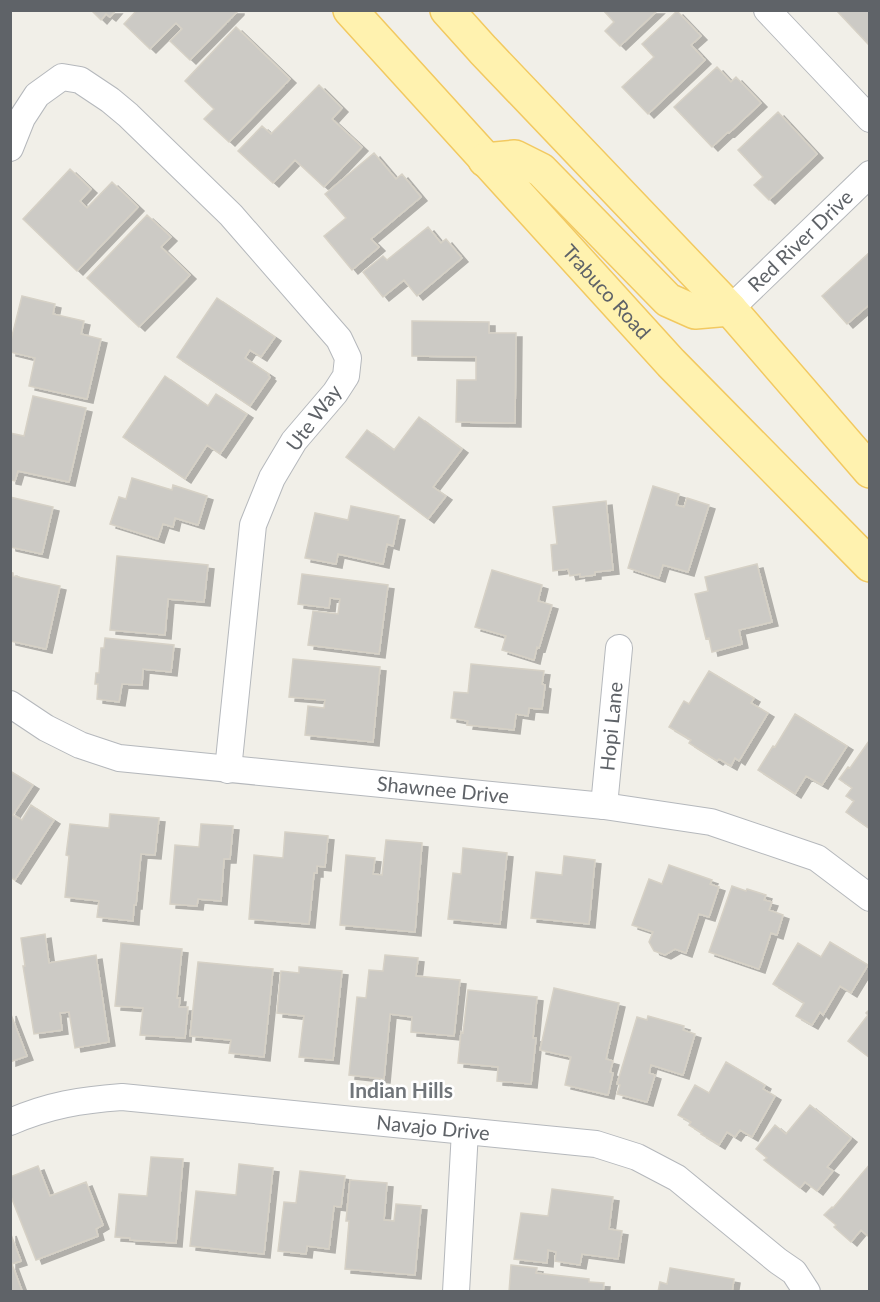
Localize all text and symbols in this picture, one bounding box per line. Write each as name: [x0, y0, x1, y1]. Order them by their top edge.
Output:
street label: Red River Drive: [742, 184, 857, 296]
street label: Trabuco Road: [558, 239, 656, 343]
street label: Ute Way: [281, 379, 346, 455]
street label: Hopi Lane: [594, 681, 627, 772]
street label: Shawnee Drive: [376, 771, 510, 808]
district label: Indian Hills: [349, 1077, 453, 1102]
street label: Navajo Drive: [375, 1109, 491, 1144]

